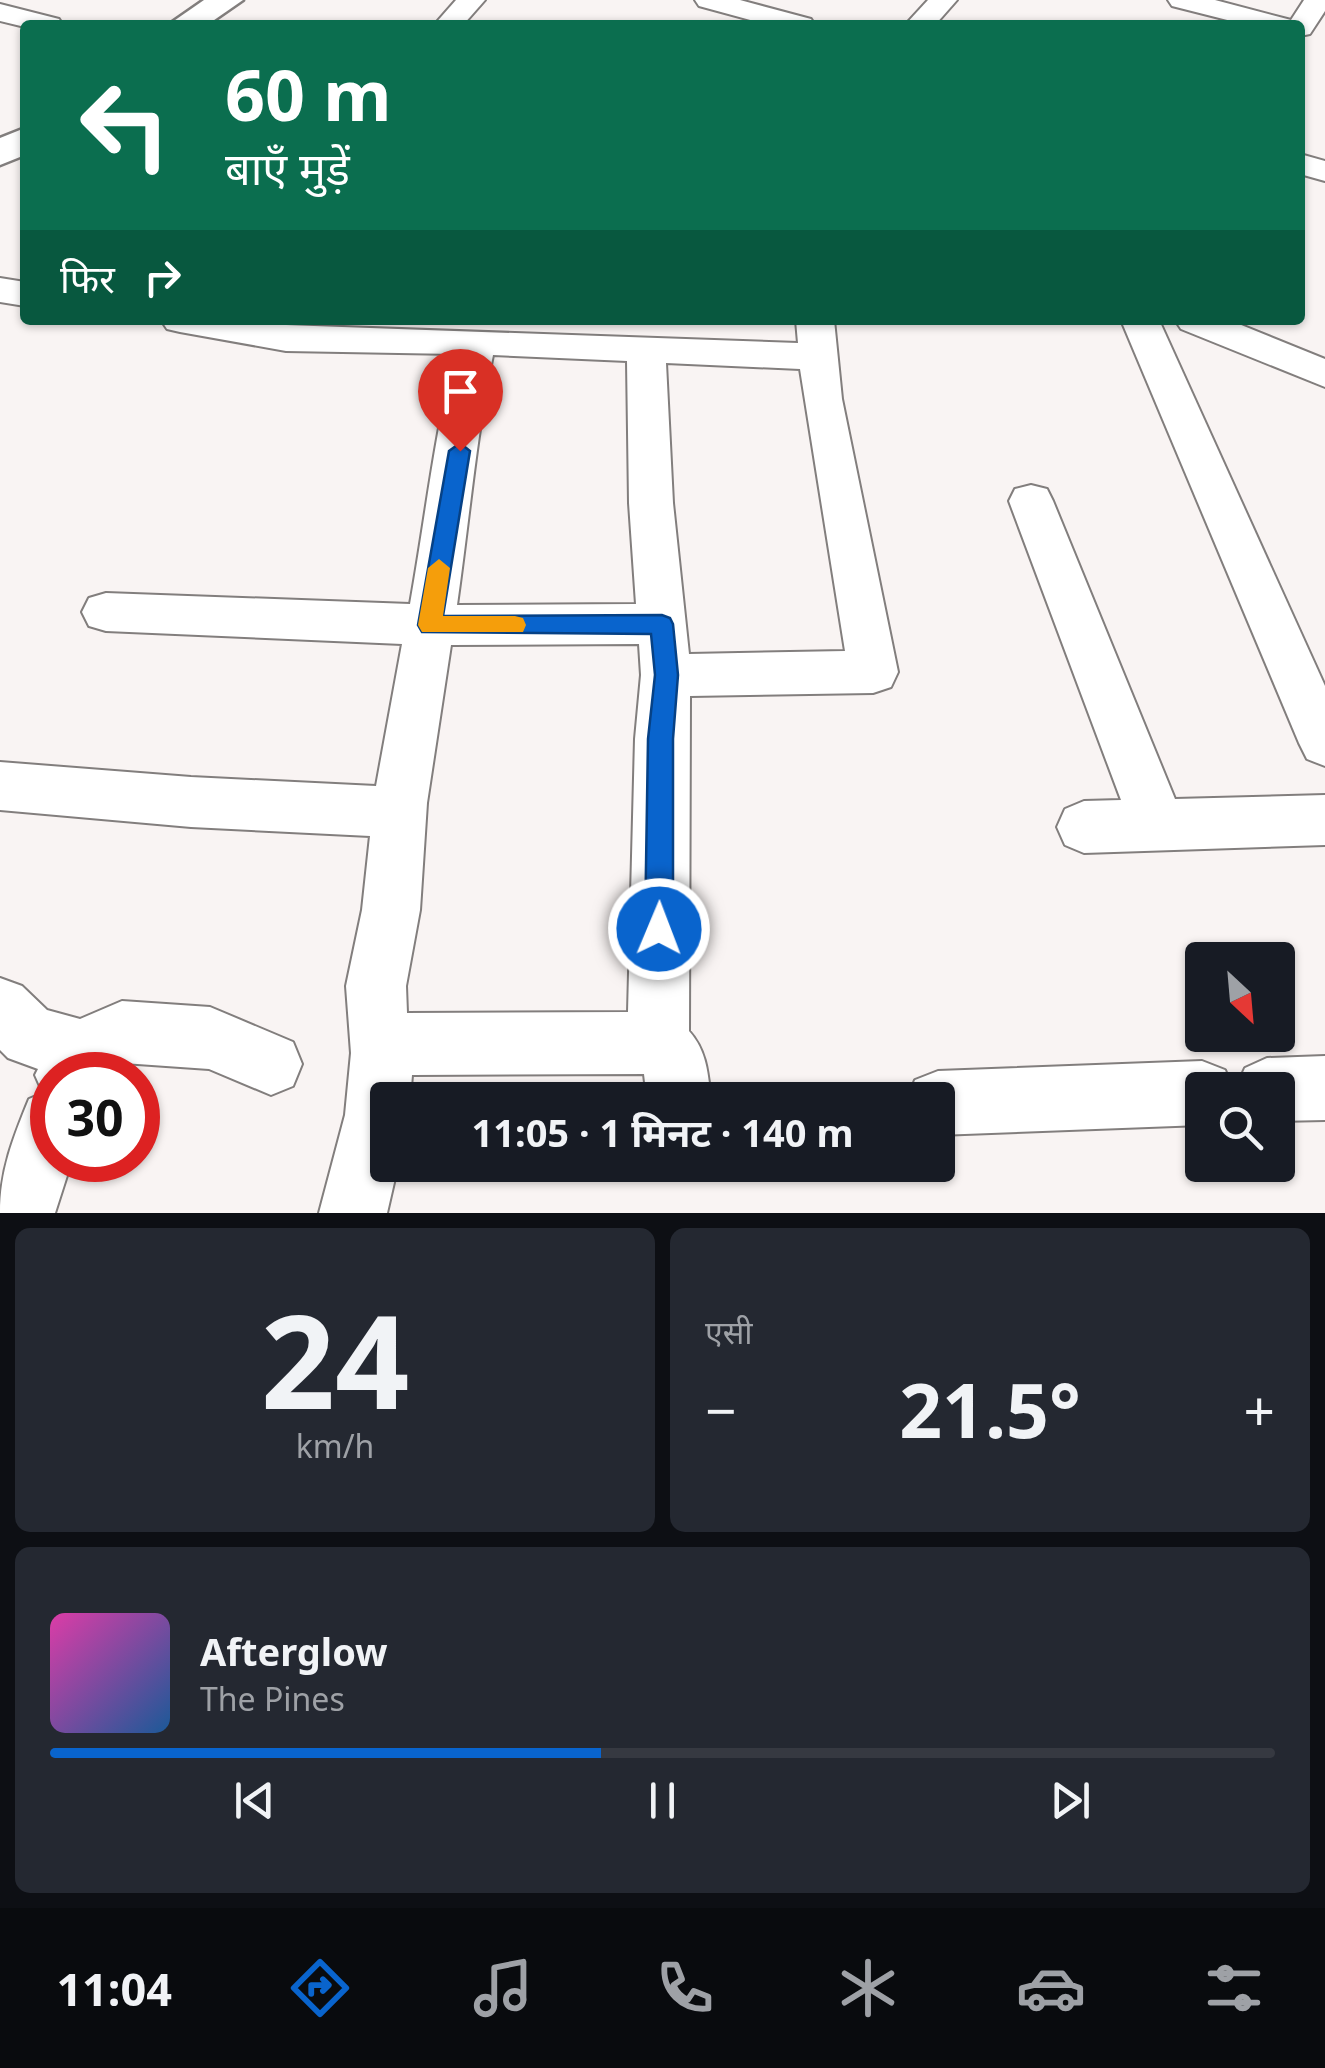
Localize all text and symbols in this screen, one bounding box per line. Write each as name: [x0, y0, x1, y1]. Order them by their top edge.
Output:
text: 60 m: [225, 46, 392, 142]
icon: left: [60, 60, 190, 190]
text: बाएँ मुड़ें: [225, 137, 350, 198]
icon: right: [135, 250, 190, 305]
text: फिर: [60, 252, 115, 304]
pin: [418, 349, 503, 452]
icon: arrive: [433, 364, 488, 419]
position arrow: [607, 877, 711, 981]
north arrow: [1185, 942, 1295, 1052]
map controls: [1185, 942, 1295, 1182]
speed limit sign: 30: [30, 1052, 160, 1182]
button: search: [1185, 1072, 1295, 1182]
text: 11:05 · 1 मिनट · 140 m: [471, 1106, 854, 1158]
text: 24: [261, 1270, 409, 1447]
text: एसी: [705, 1310, 753, 1353]
text: 21.5°: [899, 1358, 1081, 1460]
text: −: [705, 1372, 736, 1447]
text: +: [1244, 1372, 1275, 1447]
text: km/h: [296, 1424, 374, 1467]
text: Afterglow: [200, 1625, 388, 1677]
text: The Pines: [200, 1677, 345, 1720]
icon: previous: [227, 1773, 282, 1828]
icon: pause: [635, 1773, 690, 1828]
icon: next: [1043, 1773, 1098, 1828]
icon: directions: [285, 1953, 355, 2023]
icon: music: [468, 1953, 538, 2023]
icon: phone: [650, 1953, 720, 2023]
icon: climate: [833, 1953, 903, 2023]
icon: car: [1016, 1953, 1086, 2023]
icon: filters: [1199, 1953, 1269, 2023]
text: 11:04: [56, 1958, 172, 2019]

